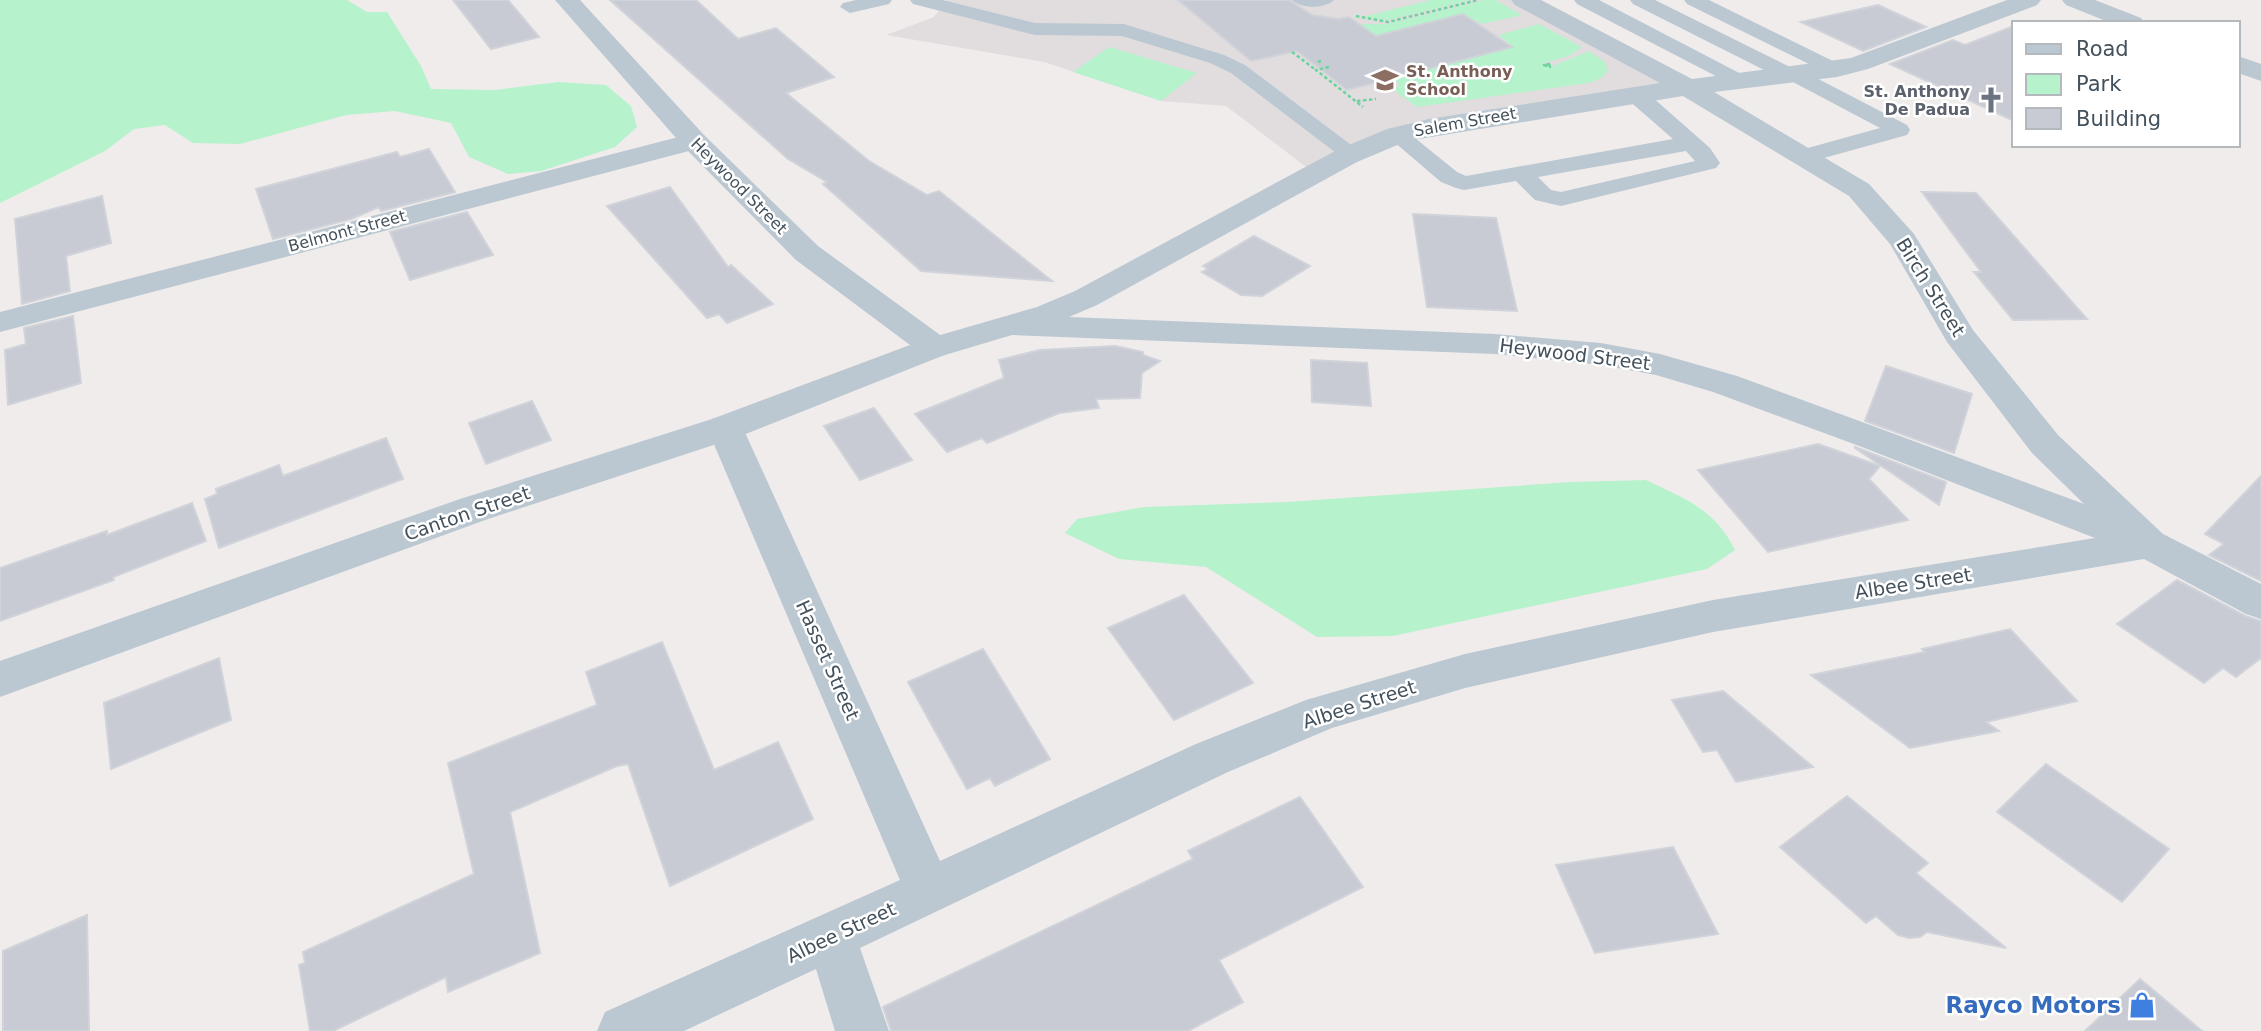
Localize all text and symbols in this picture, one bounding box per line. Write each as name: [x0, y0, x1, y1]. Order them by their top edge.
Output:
legend: [2012, 21, 2240, 147]
text: Road: [2076, 37, 2129, 61]
place label: St. Anthony School: [1406, 62, 1513, 99]
school or university icon: St. Anthony School: [1370, 65, 1400, 95]
text: Park: [2076, 72, 2122, 96]
place label: St. Anthony De Padua: [1864, 82, 1971, 119]
church icon: St. Anthony De Padua: [1976, 85, 2006, 115]
street label: Salem Street: [1412, 104, 1518, 140]
text: Building: [2076, 107, 2161, 131]
street label: Heywood Street: [687, 134, 791, 238]
street label: Belmont Street: [286, 206, 408, 256]
street label: Birch Street: [1892, 234, 1970, 340]
street label: Heywood Street: [1498, 334, 1652, 374]
street label: Canton Street: [401, 481, 533, 545]
street label: Albee Street: [1853, 563, 1973, 603]
street label: Hasset Street: [792, 597, 864, 723]
street label: Albee Street: [1300, 675, 1418, 733]
street label: Albee Street: [783, 897, 899, 967]
shop icon: Rayco Motors: [2127, 990, 2157, 1020]
place label: Rayco Motors: [1946, 992, 2121, 1018]

